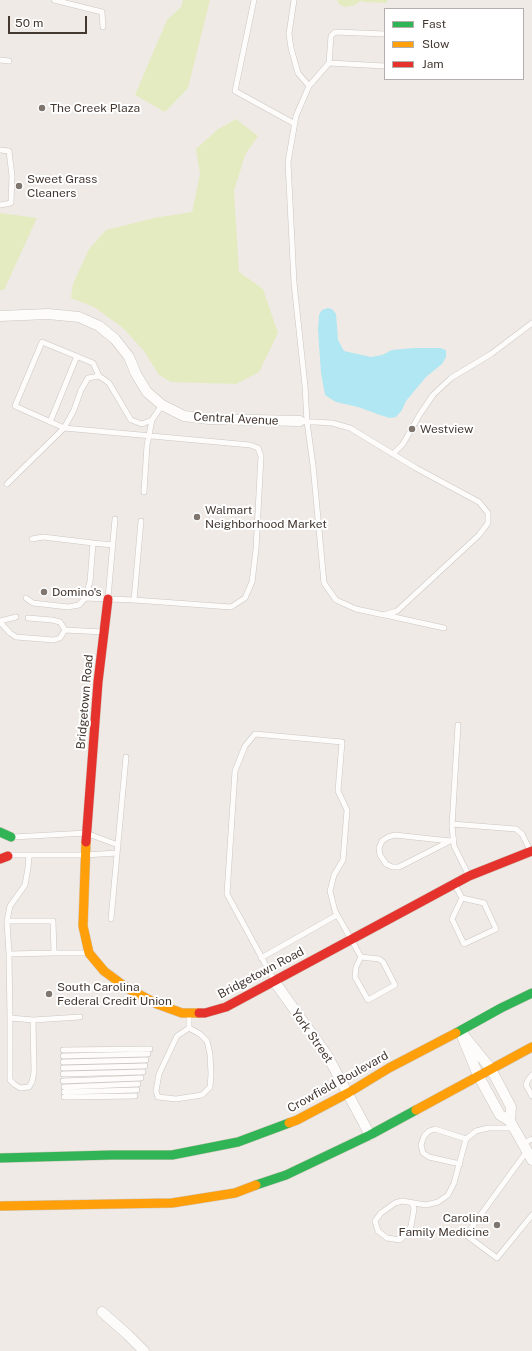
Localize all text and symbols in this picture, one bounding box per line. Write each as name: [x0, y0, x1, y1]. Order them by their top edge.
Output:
scale bar: [10, 8, 89, 34]
legend: [384, 8, 524, 80]
text: 50 m: [15, 16, 43, 30]
text: Fast: [422, 17, 446, 31]
text: Slow: [422, 37, 449, 51]
text: Jam: [422, 57, 444, 71]
place label: The Creek Plaza: [50, 101, 140, 115]
marker: The Creek Plaza: [37, 103, 47, 113]
place label: Sweet Grass Cleaners: [27, 172, 97, 200]
marker: Sweet Grass Cleaners: [14, 181, 24, 191]
street label: Central Avenue: [193, 410, 279, 428]
place label: Westview: [420, 422, 473, 436]
marker: Westview: [407, 424, 417, 434]
place label: Walmart Neighborhood Market: [205, 503, 327, 531]
marker: Walmart Neighborhood Market: [192, 512, 202, 522]
place label: Domino's: [52, 585, 102, 599]
marker: Domino's: [39, 587, 49, 597]
street label: Bridgetown Road: [74, 654, 96, 750]
street label: Bridgetown Road: [215, 944, 307, 1002]
place label: South Carolina Federal Credit Union: [57, 980, 172, 1008]
marker: South Carolina Federal Credit Union: [44, 989, 54, 999]
street label: York Street: [288, 1006, 336, 1066]
street label: Crowfield Boulevard: [285, 1048, 391, 1116]
place label: Carolina Family Medicine: [398, 1211, 489, 1239]
marker: Carolina Family Medicine: [492, 1220, 502, 1230]

